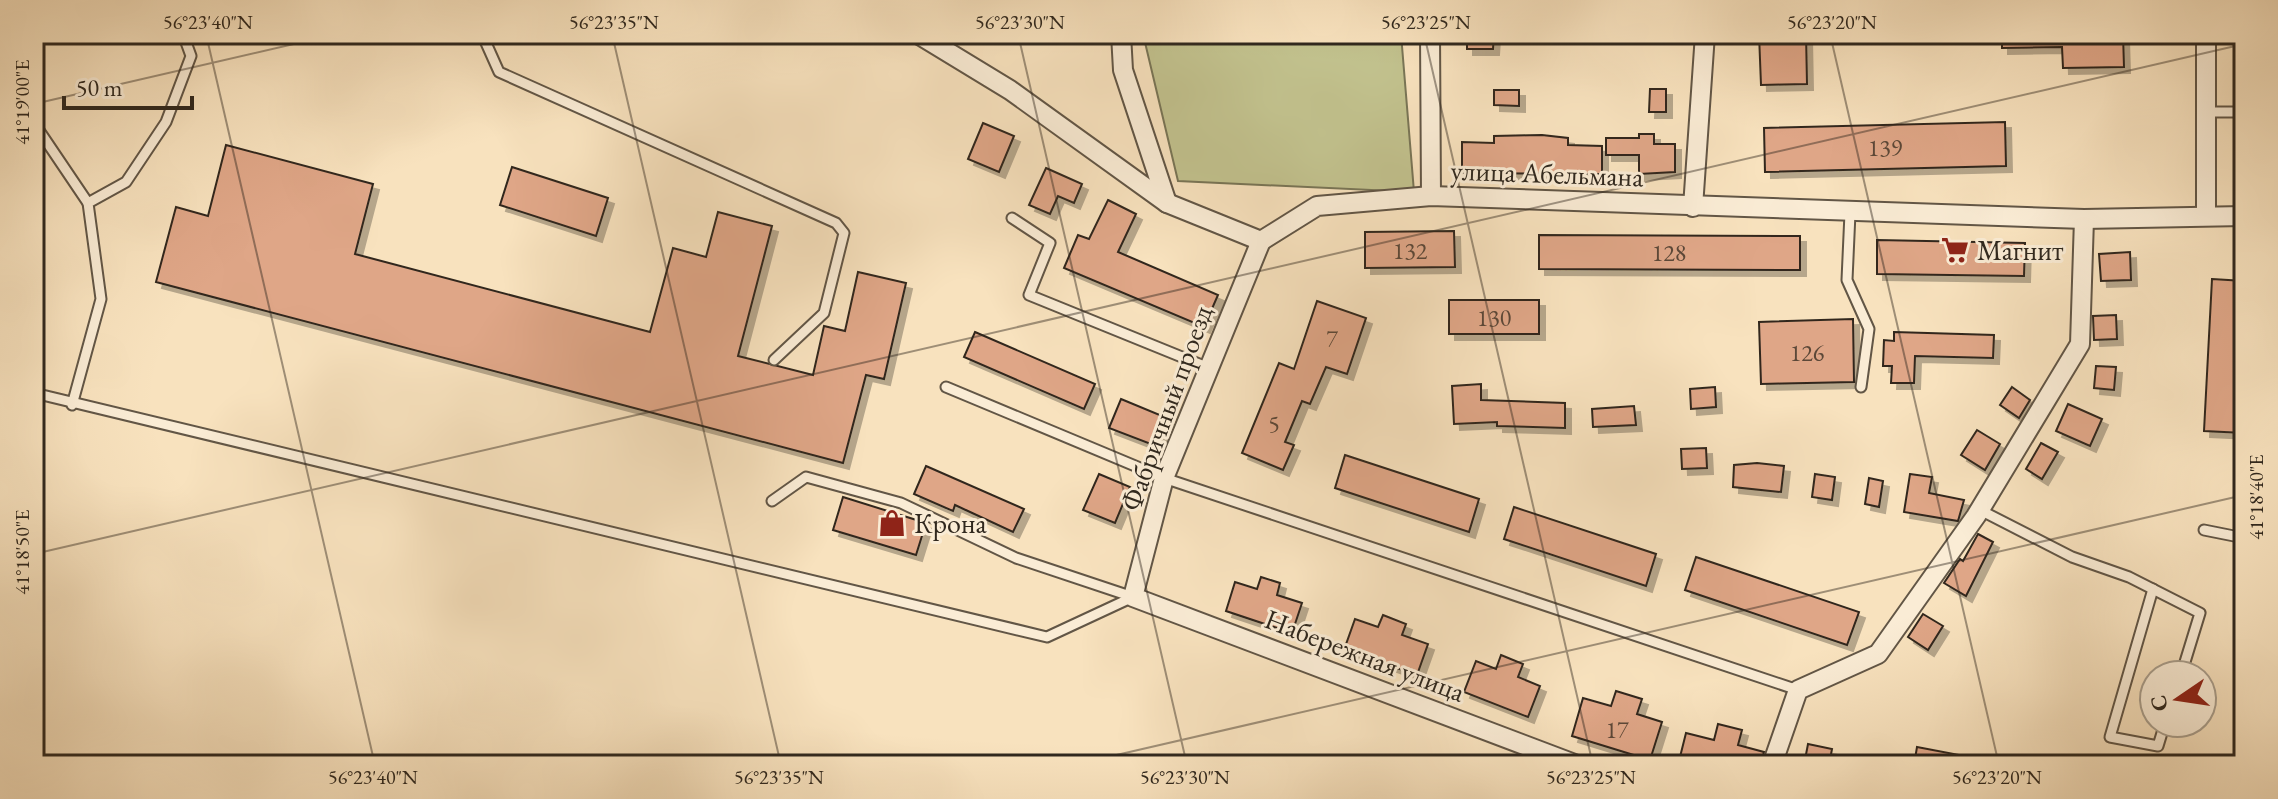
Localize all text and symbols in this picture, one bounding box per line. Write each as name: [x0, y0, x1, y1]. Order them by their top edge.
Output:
text: 56°23'40"N: [163, 9, 253, 35]
text: 56°23'35"N: [569, 9, 659, 35]
text: 56°23'30"N: [975, 9, 1065, 35]
text: 56°23'25"N: [1381, 9, 1471, 35]
text: 56°23'20"N: [1787, 9, 1877, 35]
text: 41°19'00"E: [9, 59, 35, 145]
scale bar: [64, 60, 192, 110]
text: 50 m: [76, 72, 123, 103]
house number: 139: [1868, 132, 1903, 163]
street label: улица Абельмана: [1450, 152, 1645, 194]
place label: Магнит: [1977, 232, 2064, 268]
house number: 132: [1393, 235, 1428, 266]
supermarket icon: Магнит: [1940, 235, 1970, 265]
house number: 128: [1652, 237, 1686, 268]
street label: Фабричный проезд: [1112, 300, 1220, 516]
house number: 130: [1477, 302, 1511, 333]
house number: 7: [1326, 323, 1338, 354]
house number: 126: [1790, 337, 1824, 368]
house number: 5: [1268, 408, 1280, 439]
text: 41°18'40"E: [2243, 454, 2269, 540]
place label: Крона: [914, 505, 987, 541]
shop icon: Крона: [877, 508, 907, 538]
text: 41°18'50"E: [9, 509, 35, 595]
street label: Набережная улица: [1260, 600, 1471, 710]
north arrow: [2138, 659, 2218, 739]
text: С: [2143, 693, 2175, 714]
house number: 17: [1605, 714, 1629, 745]
text: 56°23'40"N: [328, 764, 418, 790]
text: 56°23'35"N: [734, 764, 824, 790]
text: 56°23'30"N: [1140, 764, 1230, 790]
text: 56°23'25"N: [1546, 764, 1636, 790]
text: 56°23'20"N: [1952, 764, 2042, 790]

